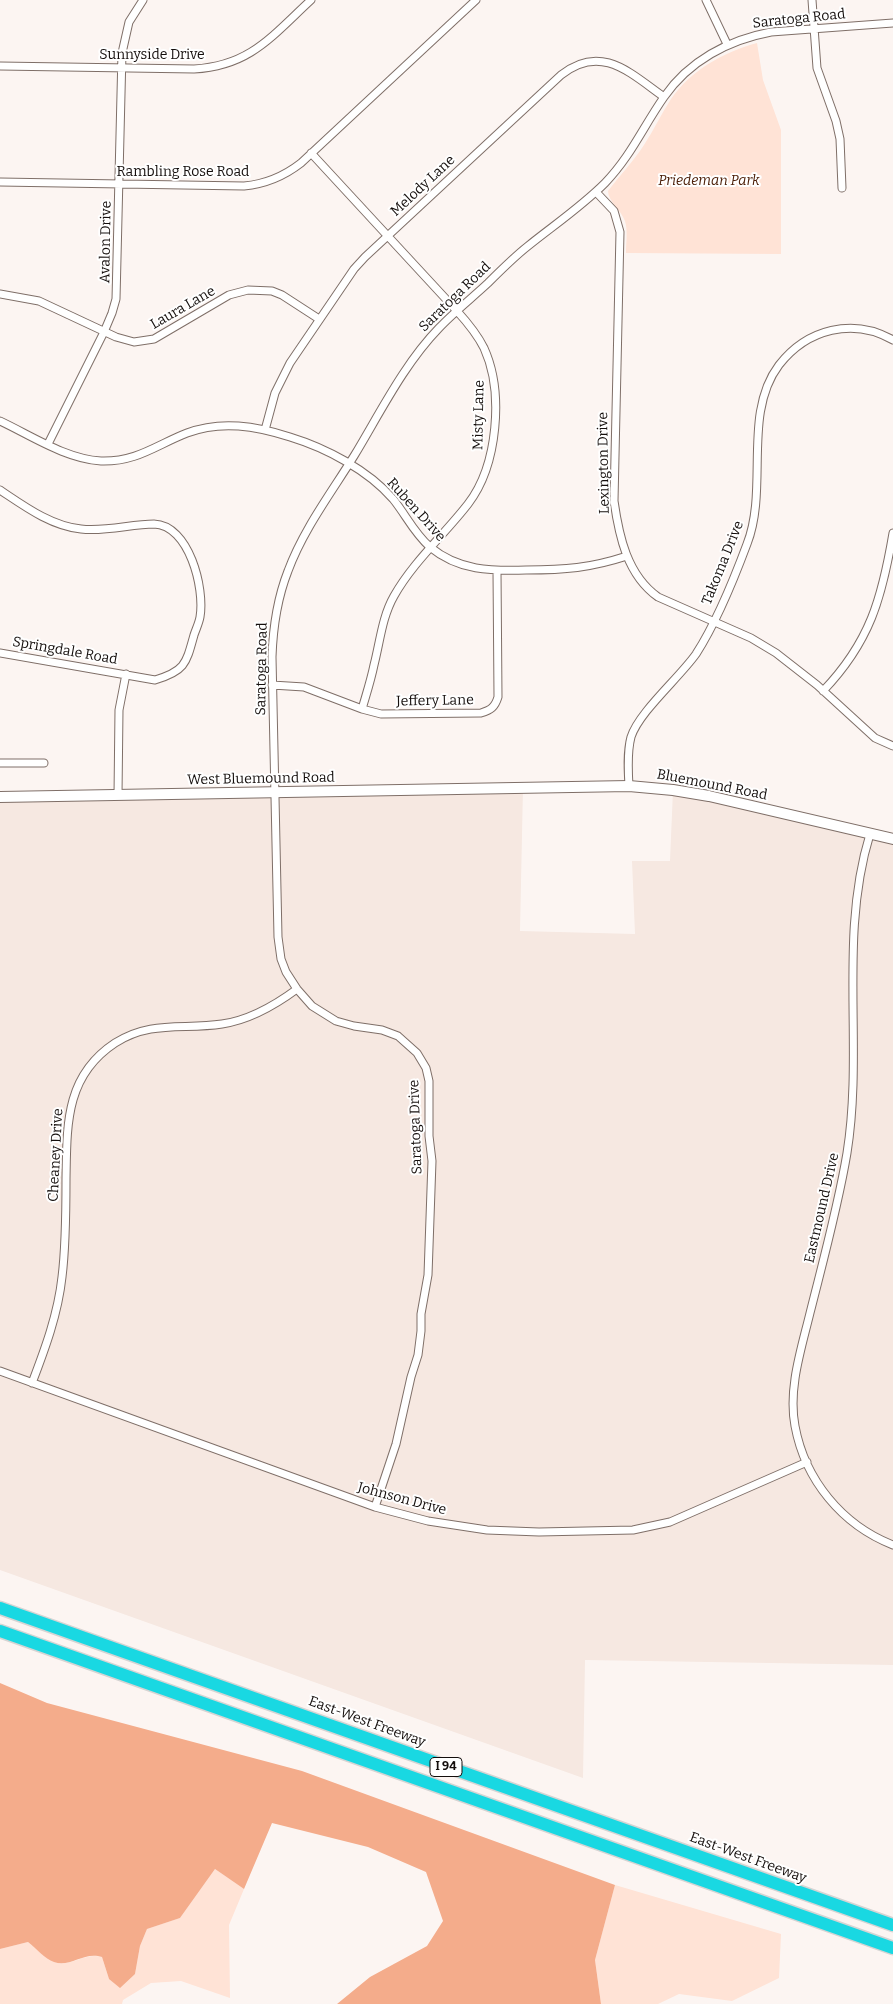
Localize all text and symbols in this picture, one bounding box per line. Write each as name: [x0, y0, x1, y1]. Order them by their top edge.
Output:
street label: Saratoga Road: [752, 6, 846, 32]
street label: Sunnyside Drive: [99, 47, 205, 63]
street label: Melody Lane: [387, 152, 459, 220]
street label: Rambling Rose Road: [117, 164, 249, 180]
park label: Priedeman Park: [658, 173, 760, 189]
street label: Avalon Drive: [97, 201, 115, 283]
street label: Saratoga Road: [416, 259, 494, 335]
street label: Laura Lane: [148, 283, 218, 333]
street label: Misty Lane: [470, 380, 488, 450]
street label: Lexington Drive: [595, 412, 613, 514]
street label: Ruben Drive: [383, 475, 449, 545]
street label: Takoma Drive: [699, 519, 747, 607]
street label: Saratoga Road: [253, 622, 271, 716]
street label: Springdale Road: [11, 634, 119, 668]
street label: Jeffery Lane: [396, 692, 474, 710]
street label: Bluemound Road: [655, 766, 769, 804]
street label: West Bluemound Road: [187, 769, 335, 789]
street label: Saratoga Drive: [406, 1079, 426, 1175]
street label: Cheaney Drive: [45, 1108, 67, 1202]
street label: Eastmound Drive: [801, 1151, 843, 1265]
street label: Johnson Drive: [356, 1479, 448, 1519]
street label: East-West Freeway: [306, 1693, 428, 1751]
road number: I 94: [430, 1758, 462, 1776]
street label: East-West Freeway: [687, 1829, 809, 1887]

